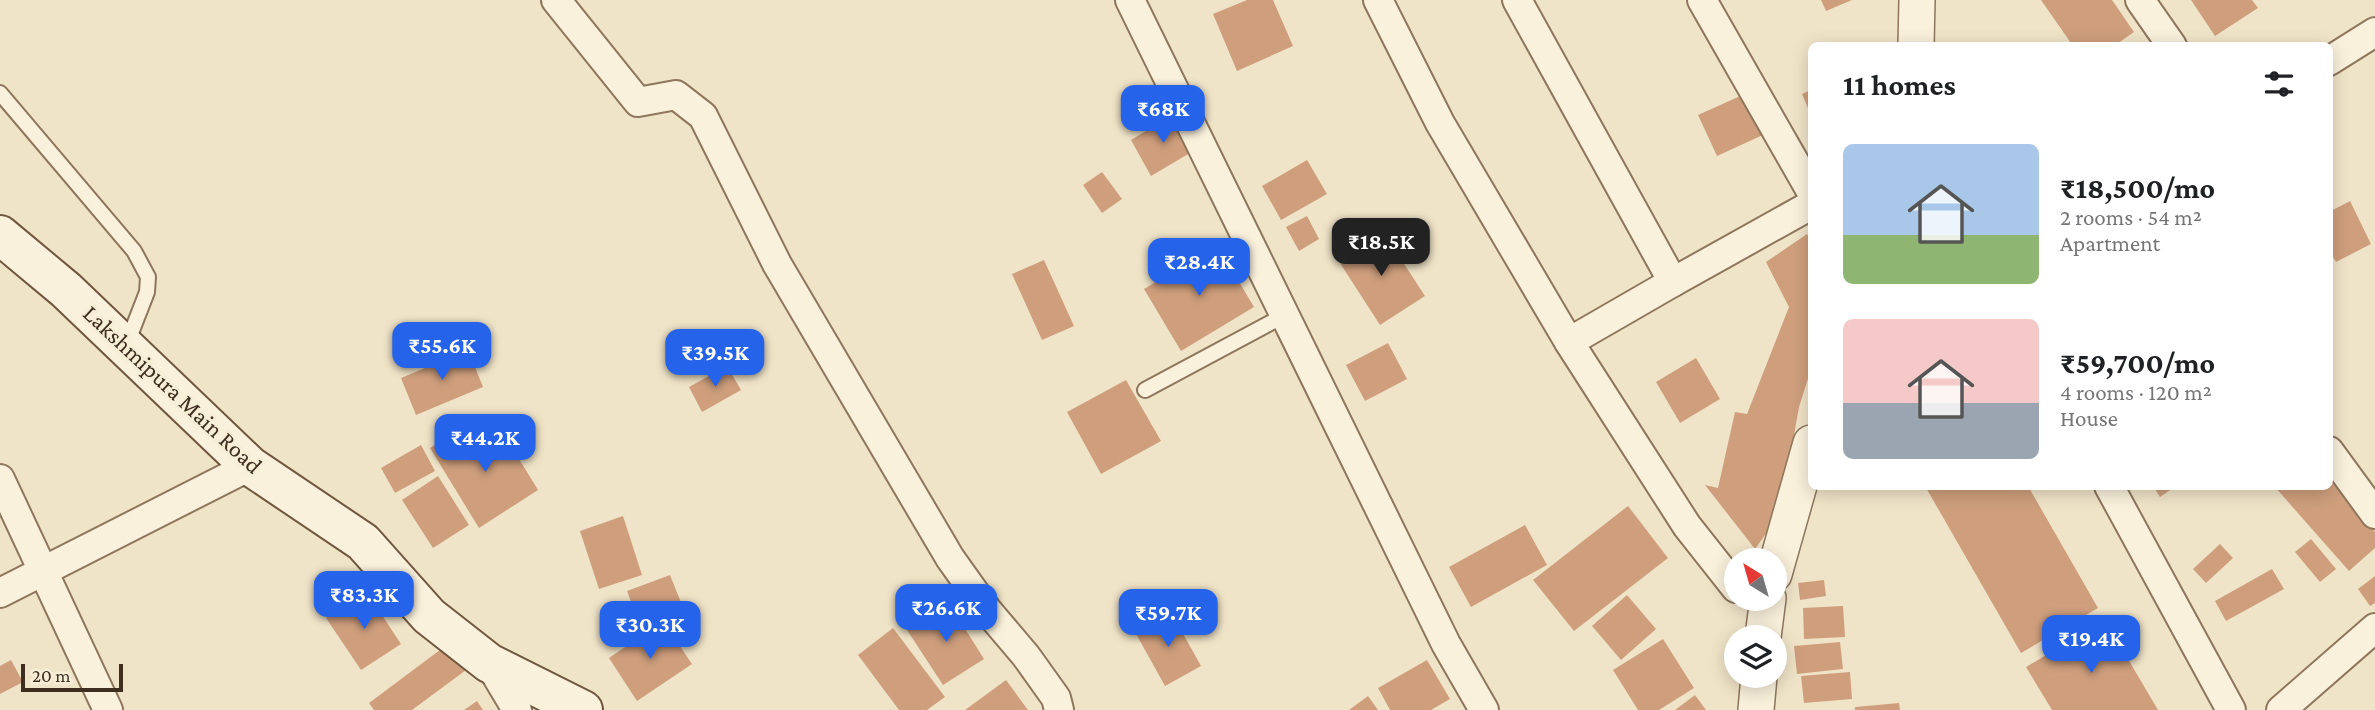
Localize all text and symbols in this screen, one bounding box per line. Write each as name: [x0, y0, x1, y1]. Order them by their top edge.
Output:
icon: filters: [2260, 65, 2298, 103]
text: 11 homes: [1843, 68, 1956, 101]
pin: ₹68K: [1122, 86, 1204, 145]
text: ₹68K: [1137, 95, 1189, 121]
text: ₹18,500/mo: [2060, 171, 2215, 204]
icon: home: [1899, 172, 1983, 256]
text: 2 rooms · 54 m²: [2060, 204, 2202, 230]
pin: ₹18.5K: [1324, 218, 1438, 278]
text: ₹18.5K: [1348, 228, 1414, 254]
text: Apartment: [2060, 230, 2160, 256]
pin: ₹28.4K: [1142, 238, 1256, 298]
text: ₹28.4K: [1164, 248, 1234, 274]
street label: Lakshmipura Main Road: [78, 299, 268, 479]
pin: ₹55.6K: [385, 322, 499, 382]
pin: ₹39.5K: [658, 330, 772, 389]
text: ₹55.6K: [408, 332, 476, 358]
text: ₹39.5K: [681, 339, 749, 365]
text: ₹59,700/mo: [2060, 346, 2215, 379]
icon: home: [1899, 347, 1983, 431]
text: 4 rooms · 120 m²: [2060, 379, 2212, 405]
text: House: [2060, 405, 2118, 431]
pin: ₹44.2K: [428, 414, 542, 474]
text: ₹44.2K: [451, 424, 519, 450]
north arrow: [1724, 548, 1787, 611]
map controls: [1724, 548, 1787, 688]
pin: ₹83.3K: [307, 572, 421, 631]
text: ₹83.3K: [330, 581, 398, 607]
pin: ₹26.6K: [889, 584, 1003, 644]
pin: ₹59.7K: [1111, 590, 1225, 649]
text: ₹26.6K: [911, 594, 981, 620]
text: ₹59.7K: [1135, 599, 1201, 625]
pin: ₹30.3K: [593, 602, 707, 661]
text: ₹30.3K: [616, 611, 684, 637]
pin: ₹19.4K: [2034, 616, 2148, 675]
button: layers: [1724, 625, 1787, 688]
text: ₹19.4K: [2058, 625, 2124, 651]
scale bar: [21, 661, 122, 693]
text: 20 m: [32, 665, 71, 686]

